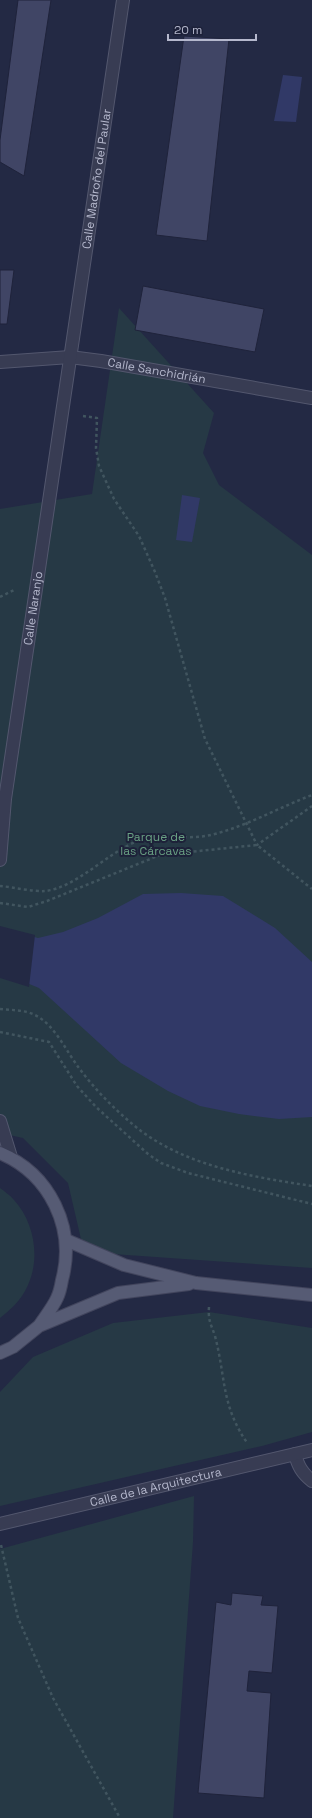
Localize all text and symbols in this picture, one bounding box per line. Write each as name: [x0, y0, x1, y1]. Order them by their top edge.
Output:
scale bar: [168, 16, 256, 42]
text: 20 m: [174, 22, 202, 38]
street label: Calle Madroño del Paular: [78, 107, 115, 250]
street label: Calle Sanchidrián: [106, 354, 207, 387]
street label: Calle Naranjo: [20, 570, 47, 646]
park label: Parque de las Cárcavas: [120, 829, 192, 859]
street label: Calle de la Arquitectura: [88, 1464, 223, 1510]

